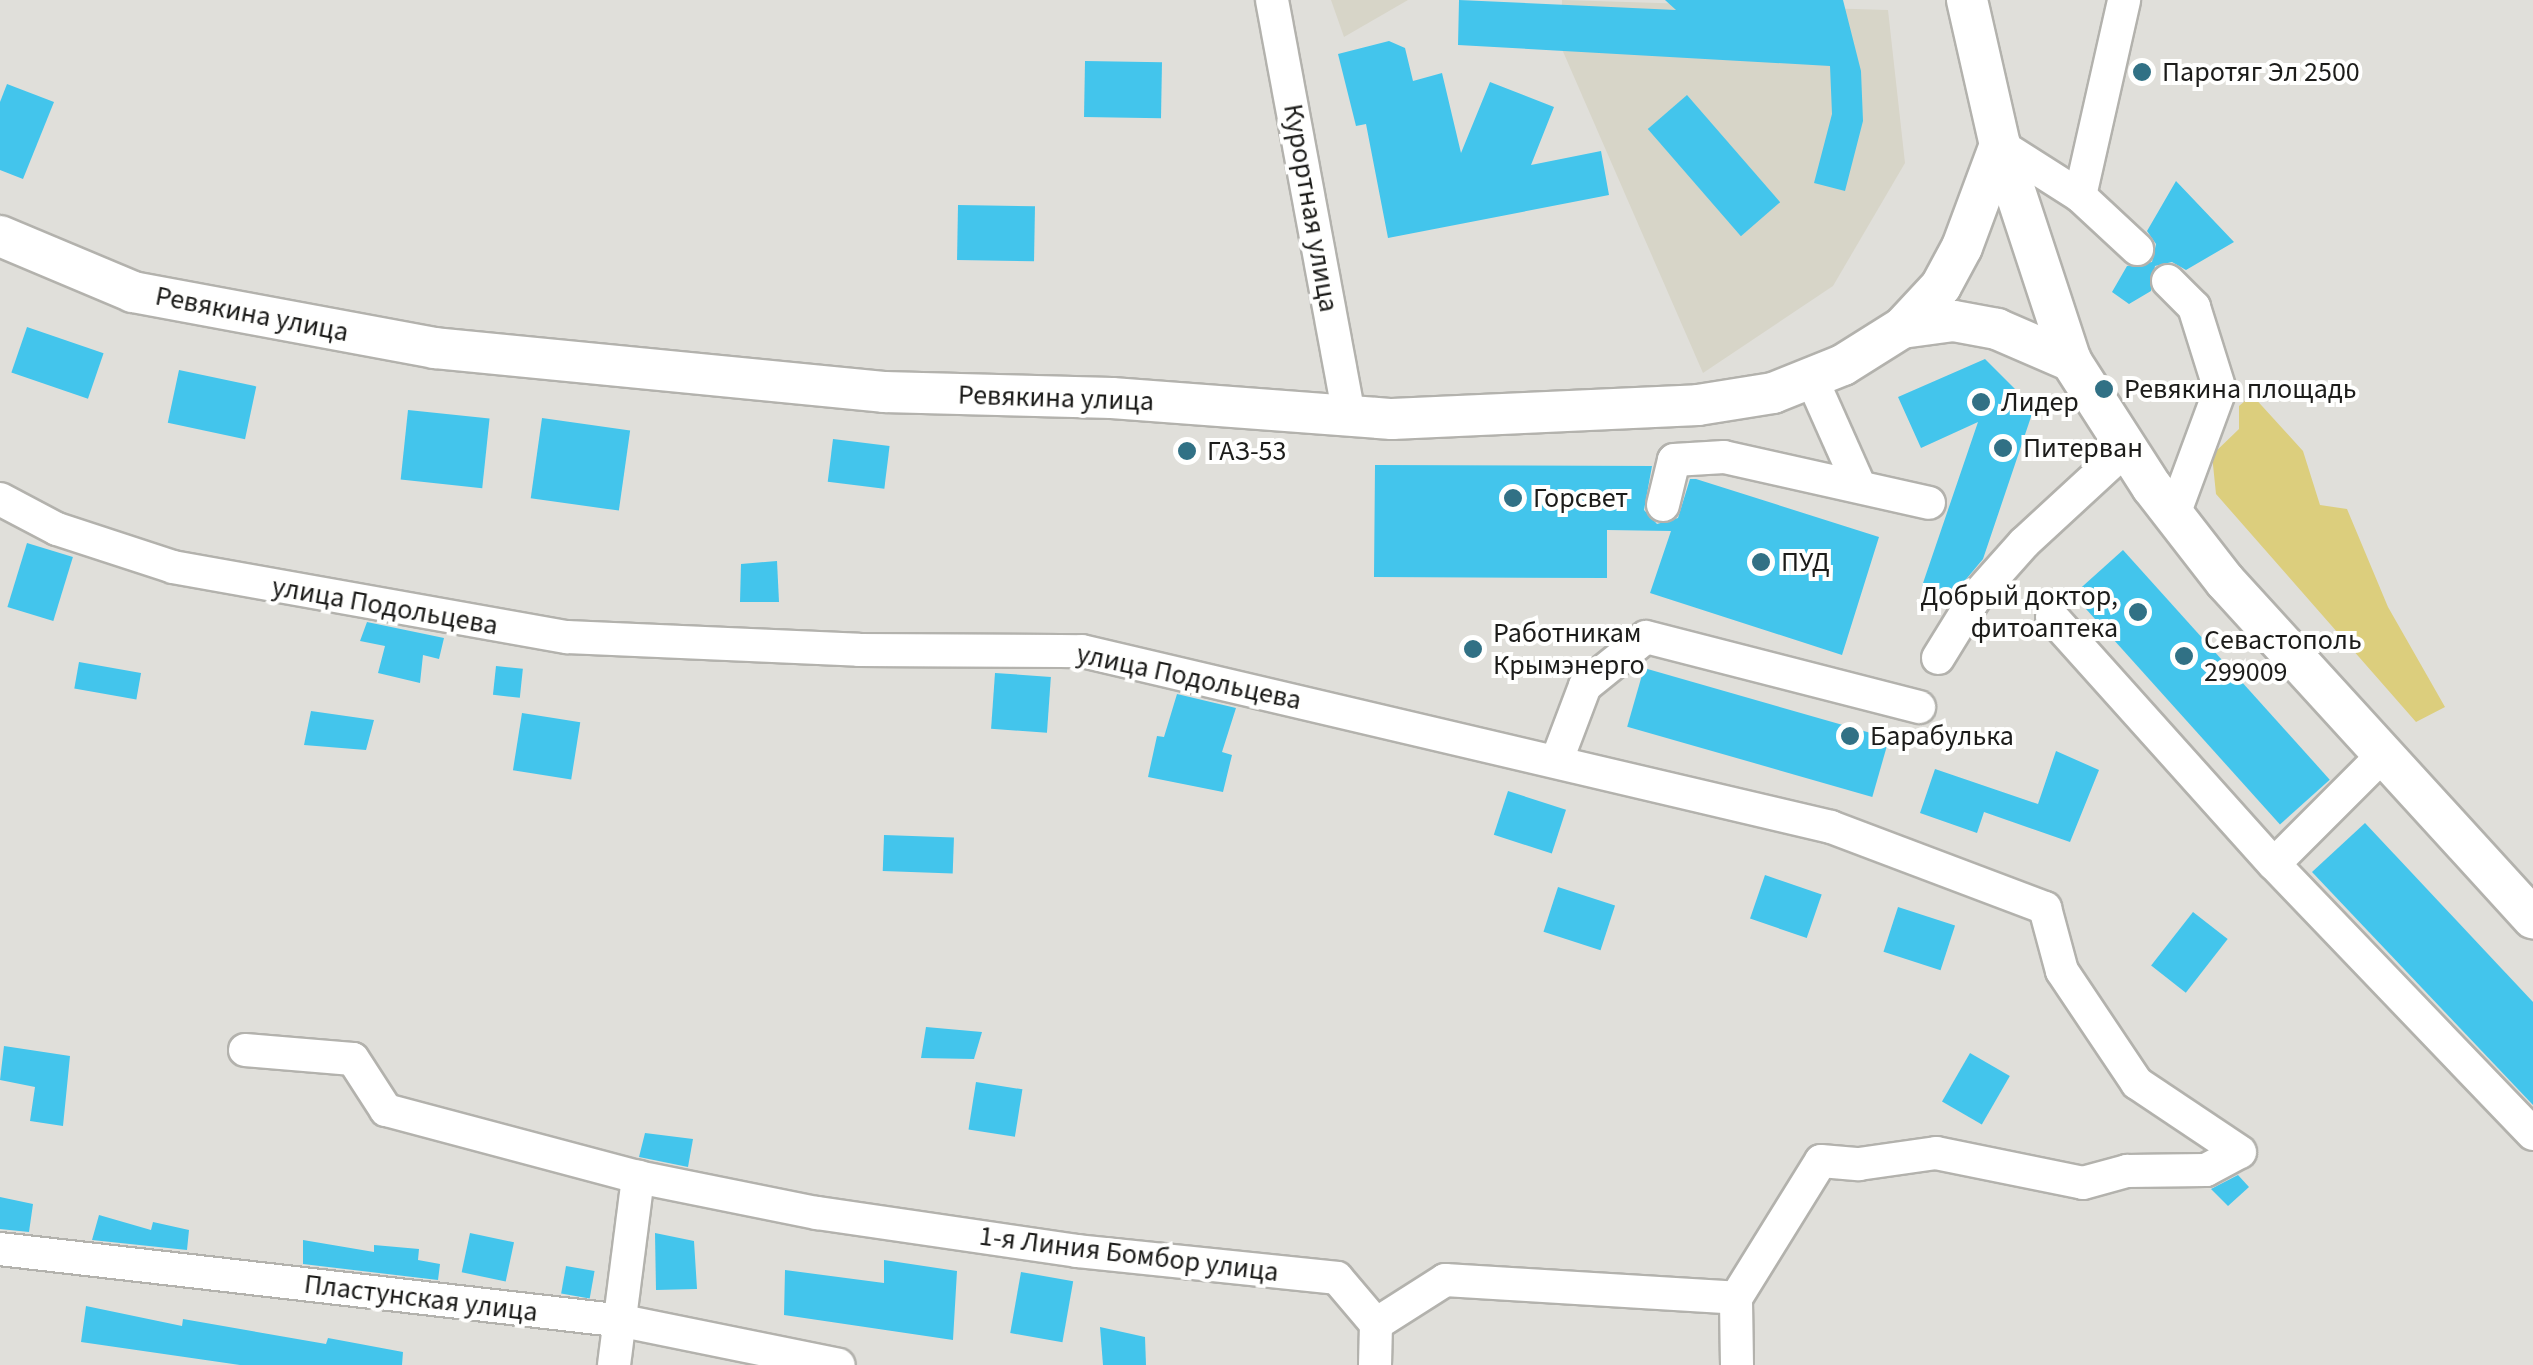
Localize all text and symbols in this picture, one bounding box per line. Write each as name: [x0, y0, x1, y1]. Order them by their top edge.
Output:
place label: Паротяг Эл 2500: [2162, 55, 2360, 89]
marker: Паротяг Эл 2500: [2131, 61, 2153, 83]
street label: Курортная улица: [1276, 101, 1346, 315]
street label: Ревякина улица: [153, 279, 351, 349]
place label: Ревякина площадь: [2124, 372, 2356, 406]
street label: Ревякина улица: [957, 378, 1155, 418]
marker: Ревякина площадь: [2093, 378, 2115, 400]
place label: Лидер: [2001, 385, 2079, 419]
marker: Лидер: [1970, 391, 1992, 413]
place label: Питерван: [2023, 431, 2143, 465]
place label: ГАЗ-53: [1207, 434, 1286, 468]
marker: Питерван: [1992, 437, 2014, 459]
marker: ГАЗ-53: [1176, 440, 1198, 462]
place label: Горсвет: [1533, 481, 1628, 515]
marker: Горсвет: [1502, 487, 1524, 509]
place label: ПУД: [1781, 545, 1830, 579]
marker: ПУД: [1750, 551, 1772, 573]
street label: улица Подольцева: [269, 570, 501, 642]
place label: Добрый доктор, фитоаптека: [1920, 579, 2118, 645]
marker: Добрый доктор, фитоаптека: [2127, 601, 2149, 623]
place label: Работникам Крымэнерго: [1493, 616, 1645, 682]
place label: Севастополь 299009: [2204, 623, 2362, 689]
street label: улица Подольцева: [1074, 637, 1304, 717]
marker: Работникам Крымэнерго: [1462, 638, 1484, 660]
marker: Севастополь 299009: [2173, 645, 2195, 667]
place label: Барабулька: [1870, 719, 2014, 753]
marker: Барабулька: [1839, 725, 1861, 747]
street label: 1-я Линия Бомбор улица: [977, 1219, 1281, 1289]
street label: Пластунская улица: [302, 1267, 540, 1329]

